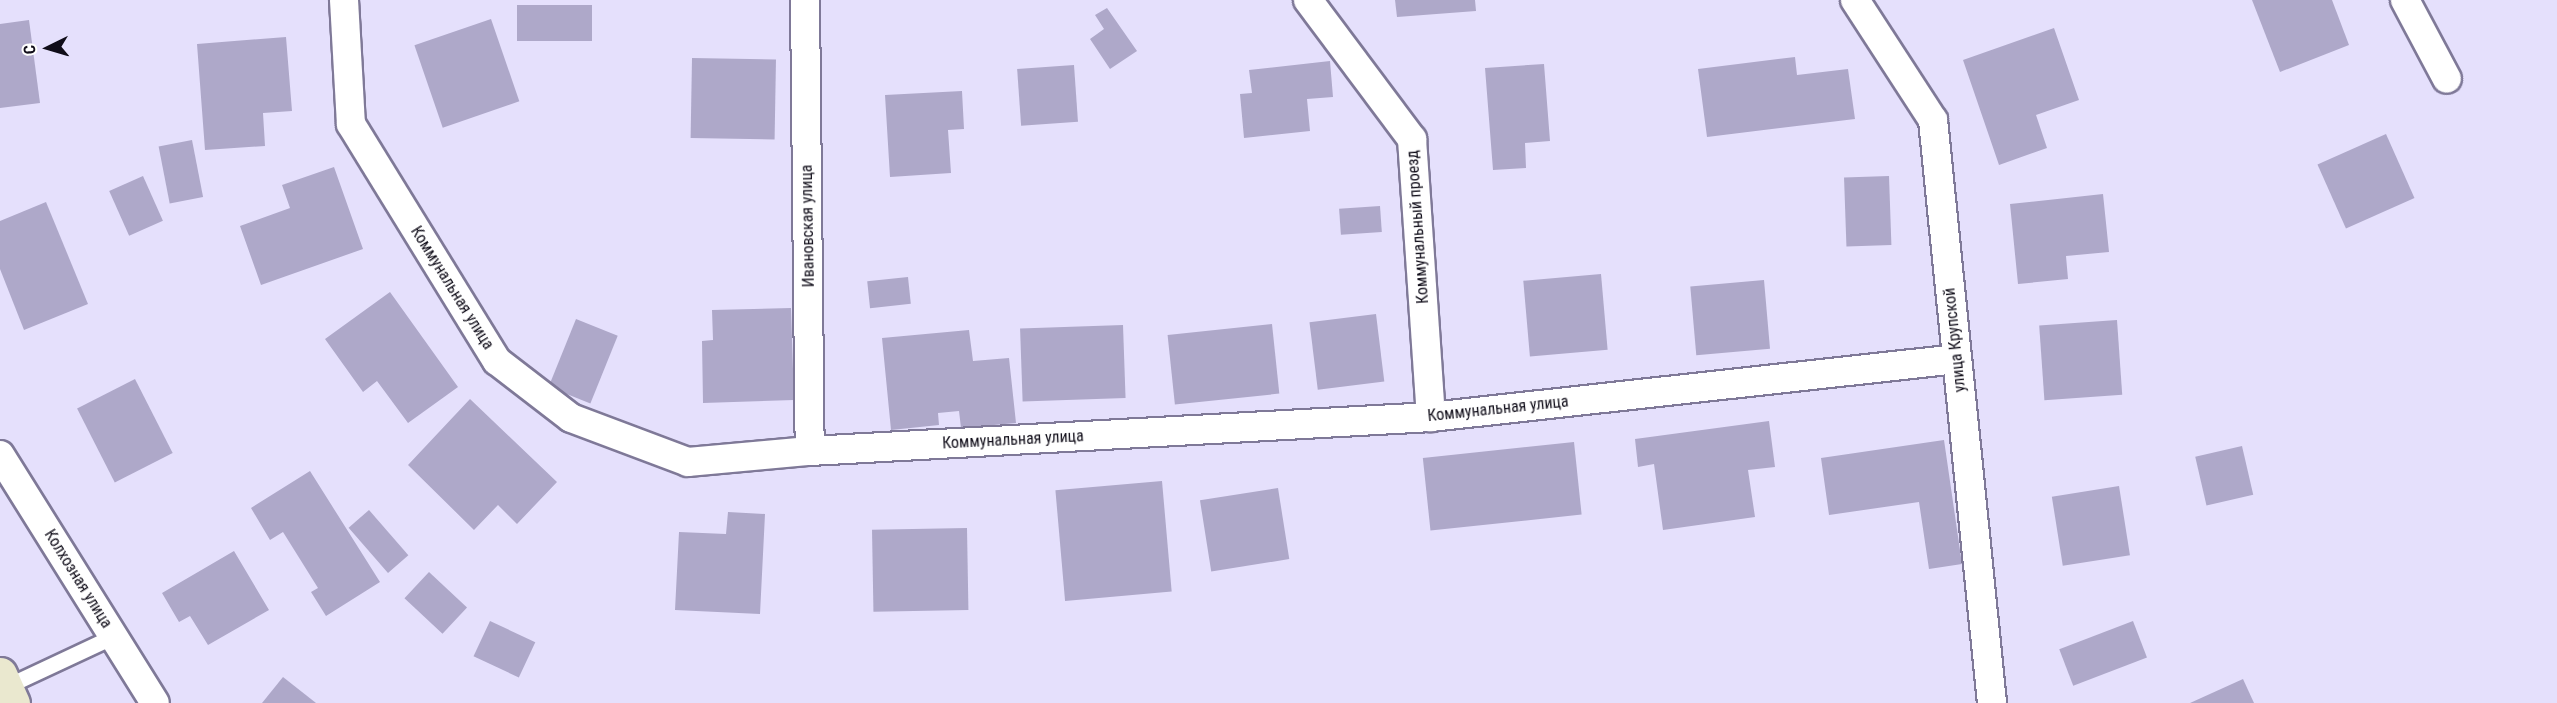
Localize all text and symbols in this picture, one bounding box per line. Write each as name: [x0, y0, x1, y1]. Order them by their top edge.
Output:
north arrow: [18, 18, 78, 78]
text: С: [20, 44, 39, 55]
street label: Коммунальный проезд: [1403, 150, 1433, 304]
street label: Ивановская улица: [797, 164, 819, 288]
street label: Коммунальная улица: [406, 223, 498, 353]
street label: улица Крупской: [1940, 287, 1970, 393]
street label: Коммунальная улица: [1427, 392, 1569, 426]
street label: Коммунальная улица: [942, 427, 1084, 453]
street label: Колхозная улица: [40, 526, 116, 632]

